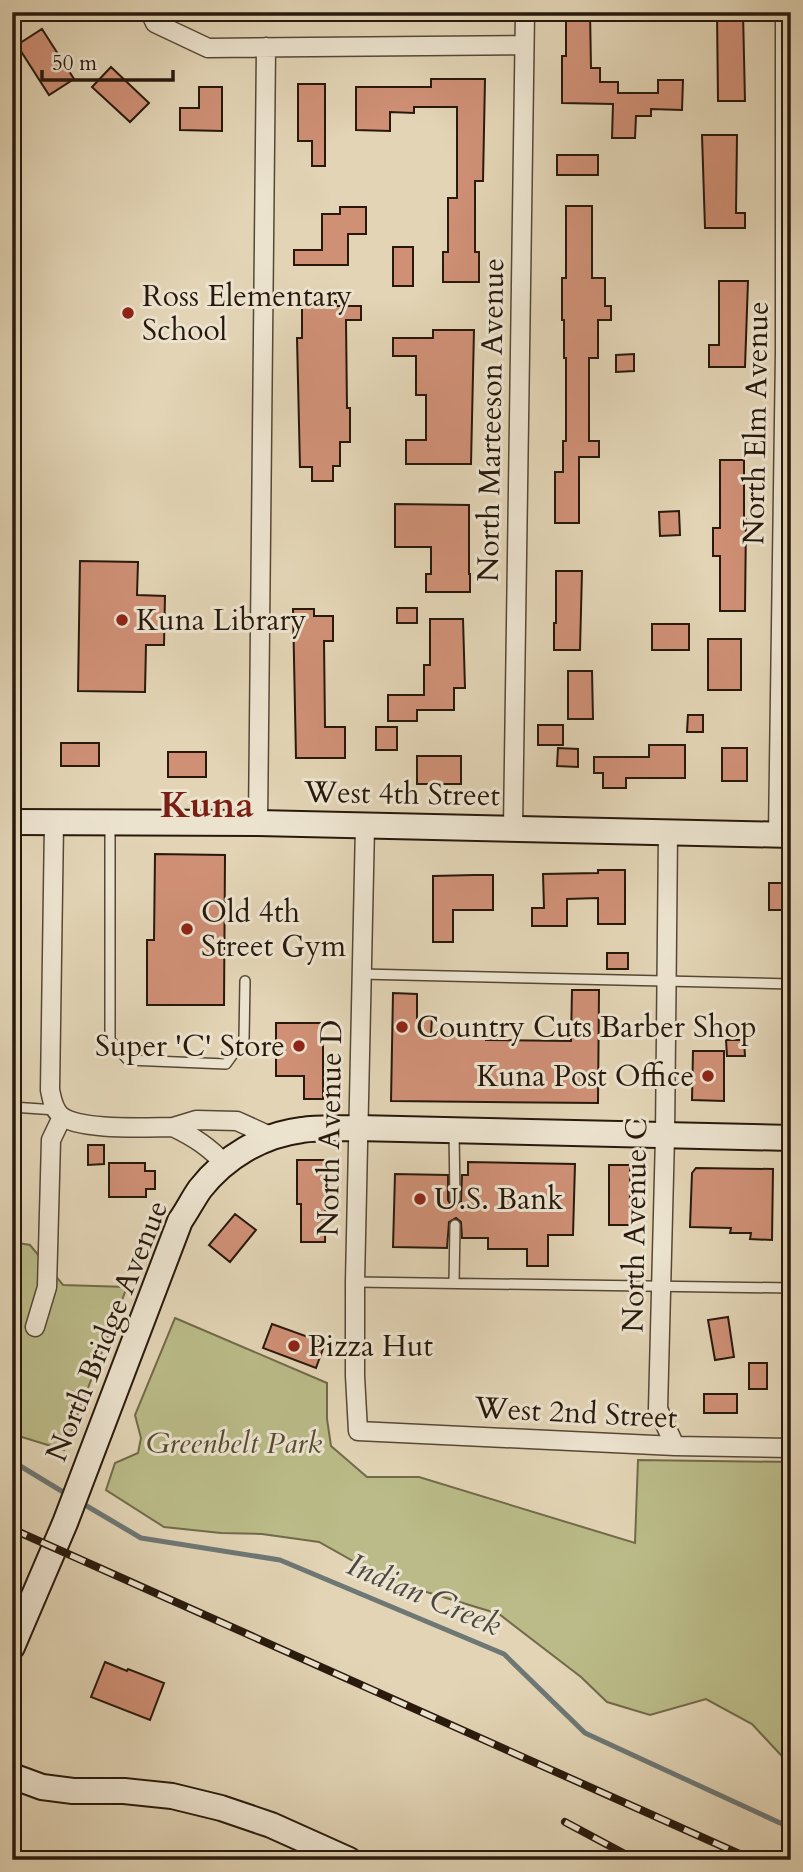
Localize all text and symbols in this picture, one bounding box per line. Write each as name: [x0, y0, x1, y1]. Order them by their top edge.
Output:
scale bar: [42, 38, 173, 82]
text: 50 m: [52, 49, 97, 78]
street label: North Marteeson Avenue: [468, 258, 514, 582]
place label: Ross Elementary School: [142, 276, 352, 351]
street label: North Elm Avenue: [733, 301, 779, 545]
marker: Ross Elementary School: [120, 305, 136, 321]
place label: Kuna Library: [136, 600, 306, 641]
marker: Kuna Library: [114, 612, 130, 628]
street label: West 4th Street: [303, 772, 501, 816]
district label: Kuna: [160, 780, 254, 830]
place label: Old 4th Street Gym: [201, 892, 347, 967]
marker: Old 4th Street Gym: [179, 921, 195, 937]
place label: Country Cuts Barber Shop: [416, 1007, 757, 1048]
street label: North Avenue D: [308, 1019, 352, 1237]
marker: Country Cuts Barber Shop: [394, 1019, 410, 1035]
place label: Super 'C' Store: [95, 1026, 285, 1067]
marker: Super 'C' Store: [291, 1038, 307, 1054]
place label: Kuna Post Office: [476, 1056, 694, 1097]
marker: Kuna Post Office: [700, 1068, 716, 1084]
street label: North Avenue C: [613, 1117, 657, 1333]
place label: U.S. Bank: [434, 1179, 563, 1220]
marker: U.S. Bank: [412, 1191, 428, 1207]
street label: North Bridge Avenue: [36, 1194, 178, 1468]
place label: Pizza Hut: [308, 1326, 434, 1367]
marker: Pizza Hut: [286, 1338, 302, 1354]
street label: West 2nd Street: [473, 1387, 679, 1439]
park label: Greenbelt Park: [146, 1423, 322, 1464]
water label: Indian Creek: [340, 1543, 508, 1647]

